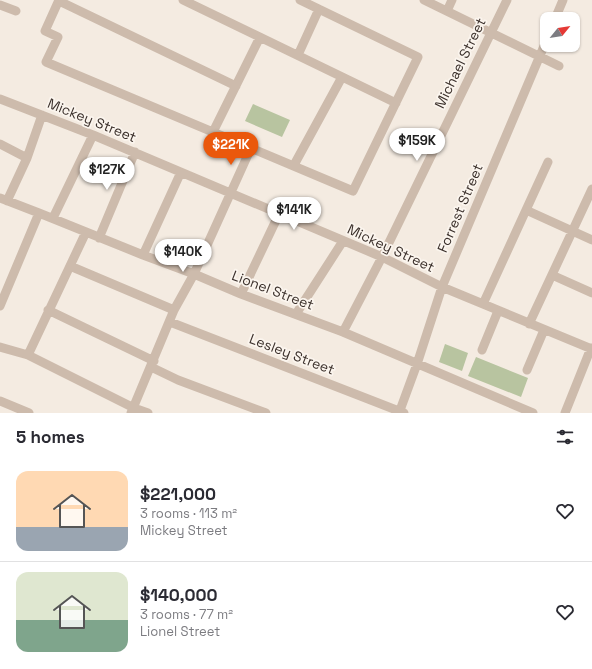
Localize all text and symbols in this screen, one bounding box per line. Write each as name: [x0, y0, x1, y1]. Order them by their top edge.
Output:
north arrow: [540, 12, 580, 52]
map controls: [540, 12, 580, 52]
street label: Michael Street: [430, 15, 490, 111]
street label: Mickey Street: [45, 94, 139, 146]
pin: $159K: [389, 128, 445, 162]
pin: $221K: [203, 132, 259, 166]
text: $159K: [398, 132, 436, 149]
text: $221K: [212, 136, 250, 153]
pin: $127K: [79, 157, 135, 191]
text: $127K: [89, 161, 125, 178]
street label: Forrest Street: [433, 161, 487, 255]
pin: $141K: [266, 197, 322, 231]
text: $141K: [276, 201, 312, 218]
street label: Mickey Street: [344, 220, 438, 276]
pin: $140K: [155, 239, 211, 273]
text: $140K: [164, 243, 202, 260]
street label: Lionel Street: [229, 266, 317, 314]
street label: Lesley Street: [247, 329, 337, 379]
text: 5 homes: [16, 426, 85, 448]
icon: filters: [554, 426, 576, 448]
text: $221,000: [140, 483, 216, 505]
icon: home: [48, 487, 96, 535]
icon: heart: [554, 500, 576, 522]
text: 3 rooms · 113 m²: [140, 505, 237, 522]
text: Mickey Street: [140, 522, 228, 539]
text: $140,000: [140, 584, 217, 606]
icon: home: [48, 588, 96, 636]
icon: heart: [554, 601, 576, 623]
text: 3 rooms · 77 m²: [140, 606, 233, 623]
text: Lionel Street: [140, 623, 220, 640]

